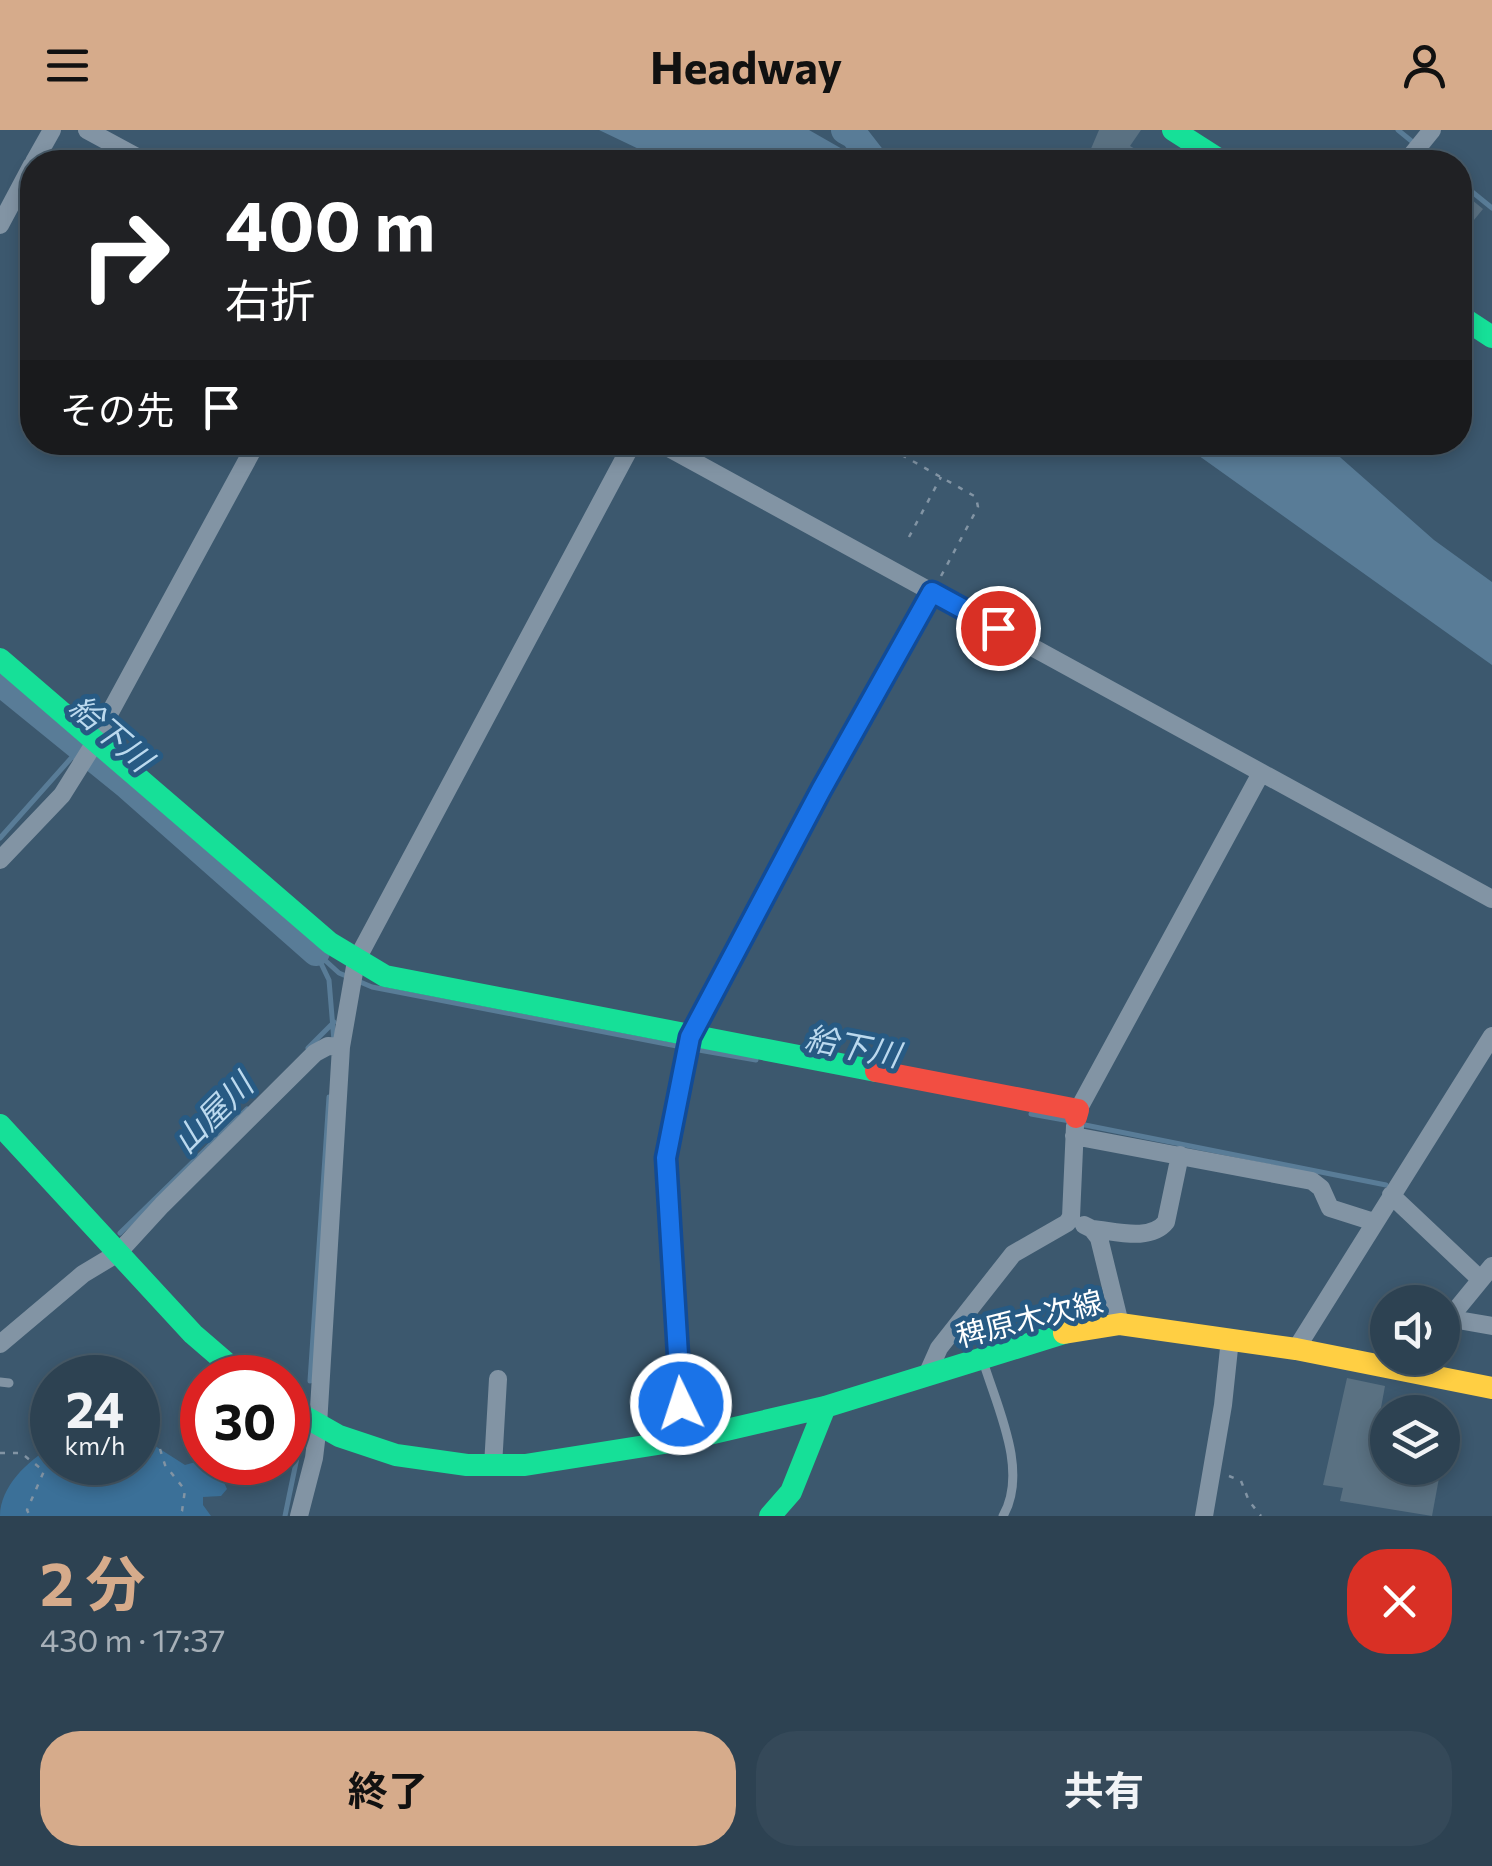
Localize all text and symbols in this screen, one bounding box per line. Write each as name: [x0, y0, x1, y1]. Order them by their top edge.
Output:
icon: menu: [40, 38, 95, 93]
text: Headway: [650, 38, 842, 93]
icon: person: [1397, 38, 1452, 93]
text: 400 m: [225, 180, 435, 265]
icon: right: [60, 190, 190, 320]
text: 右折: [225, 271, 315, 326]
icon: arrive: [194, 380, 249, 435]
text: その先: [60, 385, 174, 432]
pin: [956, 586, 1041, 671]
icon: arrive: [971, 601, 1026, 656]
water label: 給下川: [63, 685, 164, 781]
water label: 給下川: [802, 1016, 907, 1074]
water label: 山屋川: [164, 1062, 262, 1160]
street label: 稗原木次線: [952, 1281, 1106, 1353]
map controls: [1370, 1285, 1460, 1485]
button: sound: [1370, 1285, 1460, 1375]
position arrow: [629, 1352, 733, 1456]
speed limit sign: 30: [180, 1355, 310, 1485]
text: 24: [66, 1377, 124, 1438]
button: layers: [1370, 1395, 1460, 1485]
text: km/h: [65, 1430, 125, 1460]
text: 2 分: [40, 1545, 146, 1618]
button: close: [1347, 1549, 1452, 1654]
text: 430 m · 17:37: [40, 1619, 225, 1659]
button: 終了: [40, 1731, 736, 1846]
button: 共有: [756, 1731, 1452, 1846]

